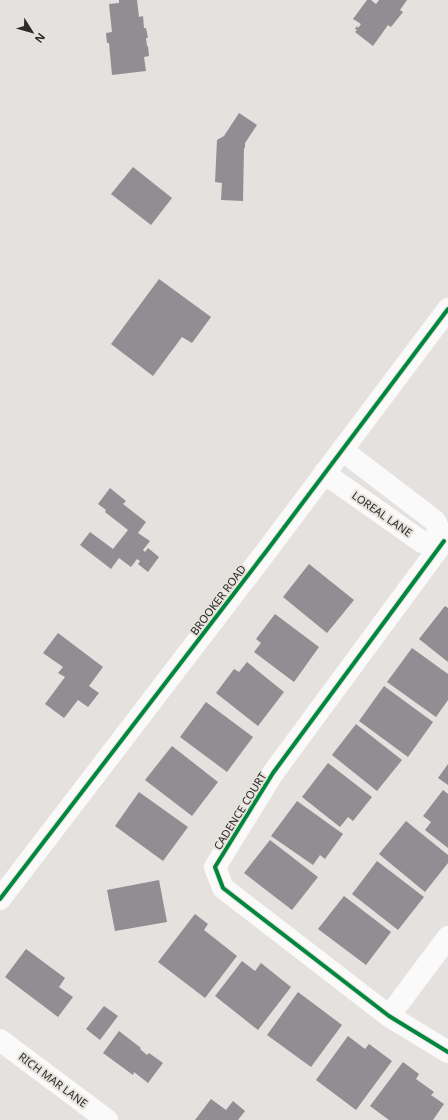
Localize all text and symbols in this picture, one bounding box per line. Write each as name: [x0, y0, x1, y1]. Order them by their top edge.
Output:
north arrow: [12, 12, 52, 52]
text: N: [32, 30, 49, 46]
street label: LOREAL LANE: [349, 487, 415, 540]
street label: BROOKER ROAD: [186, 562, 249, 638]
street label: CADENCE COURT: [210, 769, 269, 852]
street label: RICH MAR LANE: [16, 1049, 91, 1110]

